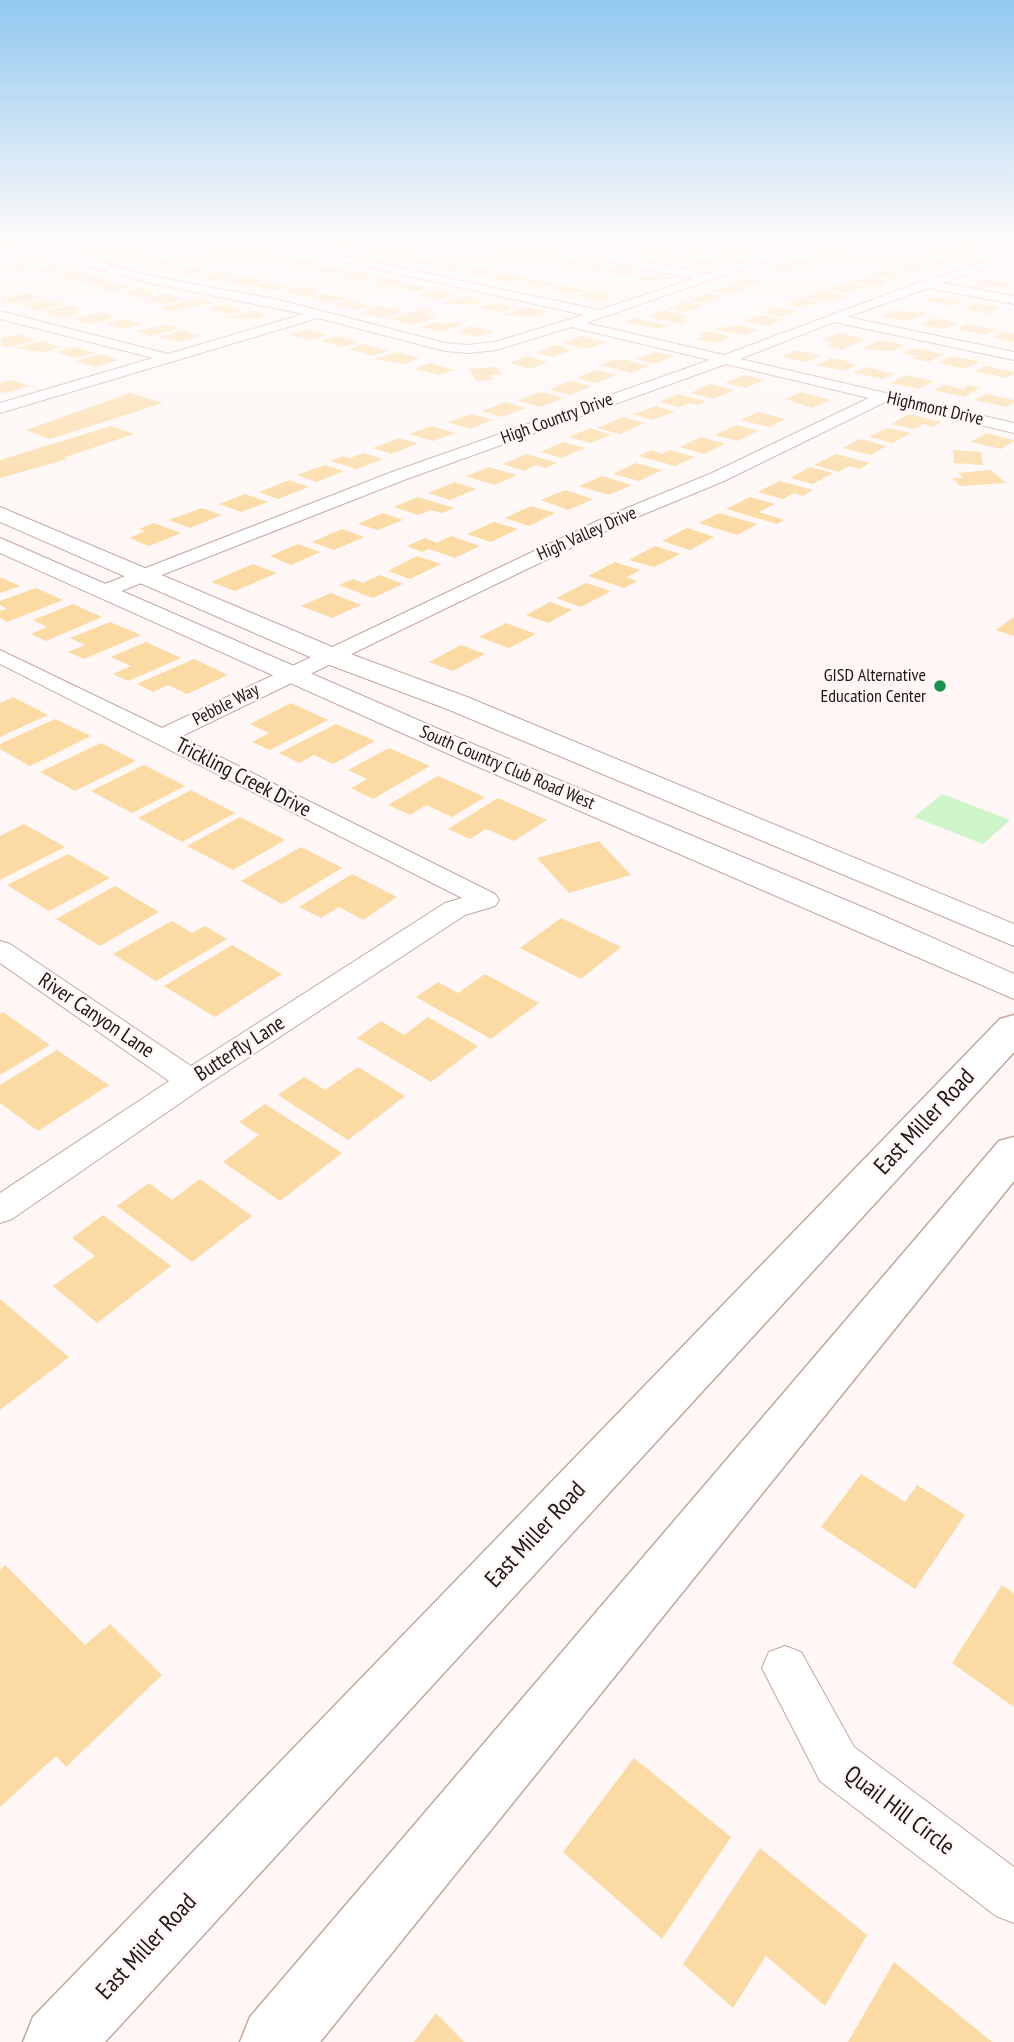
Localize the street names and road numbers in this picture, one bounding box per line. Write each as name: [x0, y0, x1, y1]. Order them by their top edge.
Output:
street label: Highmont Drive: [885, 387, 985, 431]
street label: High Country Drive: [498, 389, 616, 449]
street label: High Valley Drive: [534, 502, 640, 566]
street label: Pebble Way: [189, 679, 263, 731]
street label: South Country Club Road West: [416, 721, 598, 815]
street label: Trickling Creek Drive: [171, 733, 315, 823]
street label: River Canyon Lane: [33, 968, 159, 1064]
street label: Butterfly Lane: [190, 1011, 290, 1087]
street label: East Miller Road: [869, 1063, 981, 1181]
street label: East Miller Road: [480, 1476, 592, 1594]
street label: Quail Hill Circle: [838, 1760, 960, 1862]
street label: East Miller Road: [91, 1888, 203, 2006]

